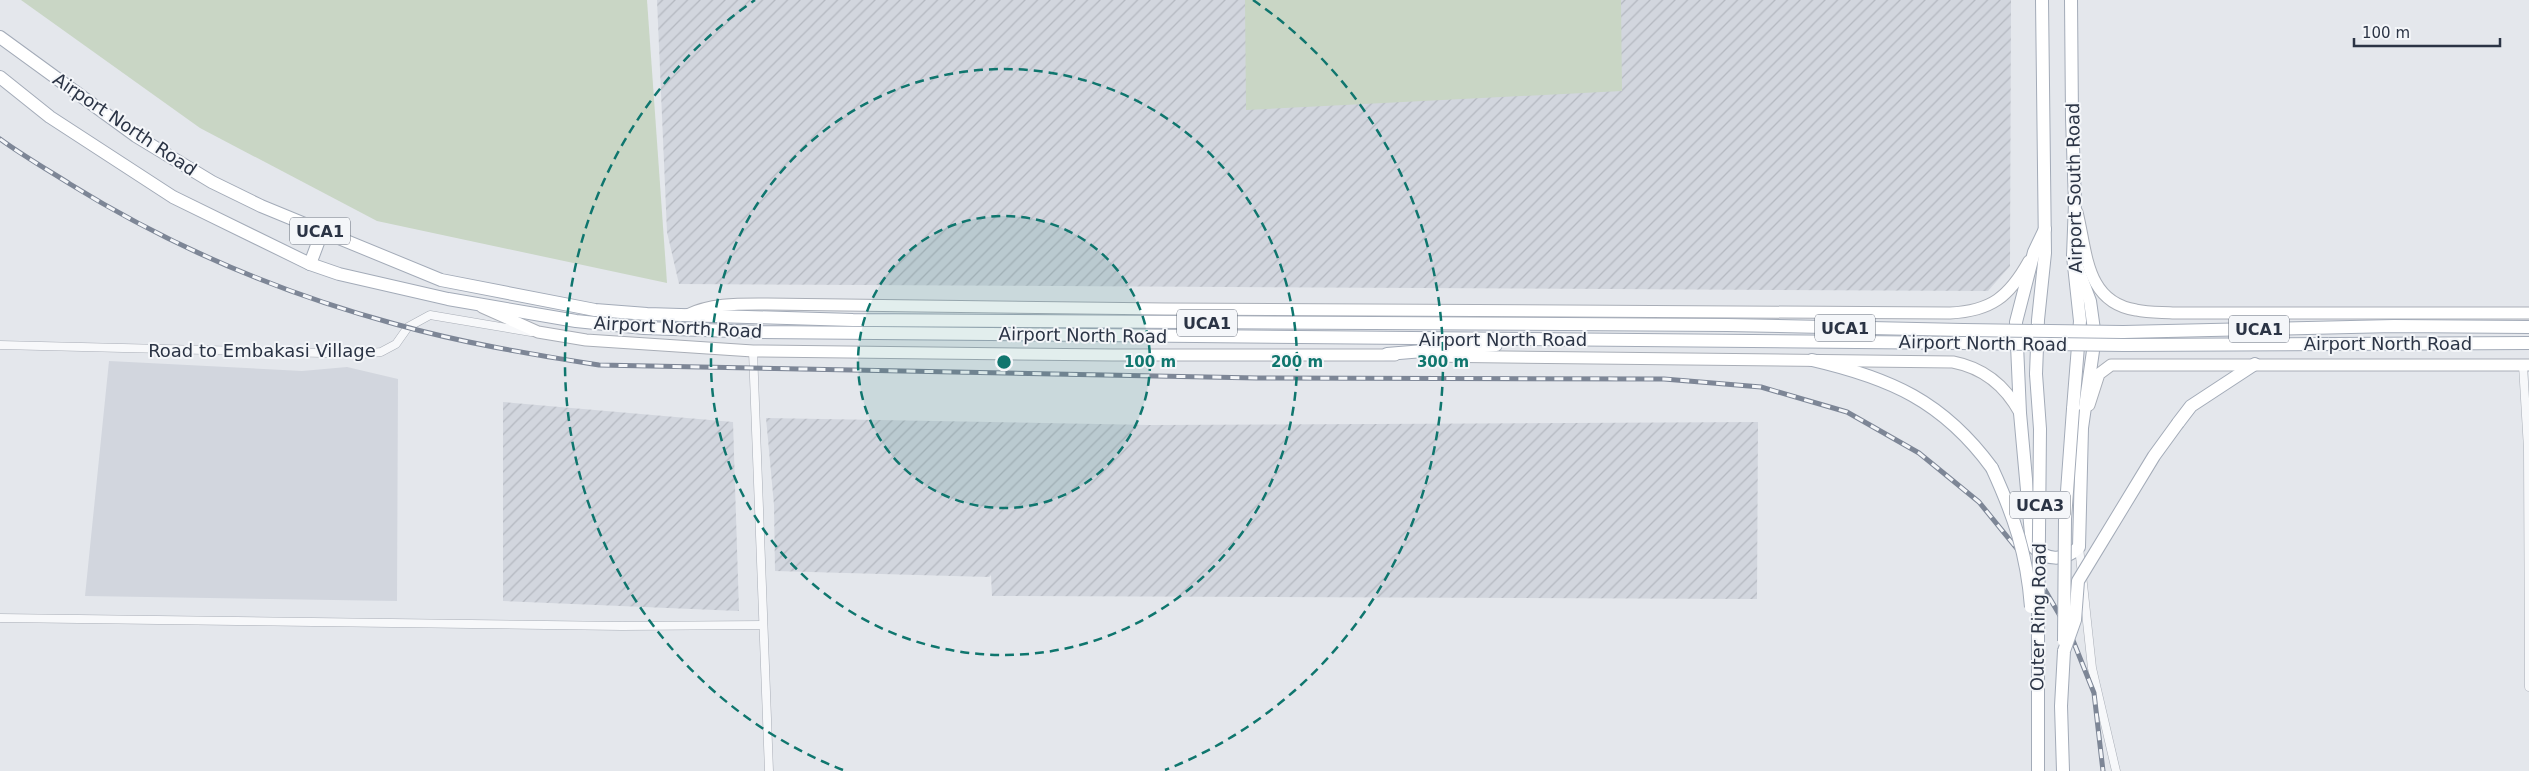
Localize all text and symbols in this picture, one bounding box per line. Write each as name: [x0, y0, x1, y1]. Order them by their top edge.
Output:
scale bar: [2354, 15, 2500, 47]
text: 100 m: [2362, 24, 2410, 42]
street label: Airport North Road: [49, 68, 201, 180]
street label: Airport South Road: [2062, 103, 2086, 273]
road number: UCA1: [290, 218, 350, 245]
road number: UCA1: [1177, 309, 1237, 336]
street label: Airport North Road: [593, 312, 763, 342]
road number: UCA1: [1815, 314, 1875, 342]
road number: UCA1: [2229, 316, 2289, 342]
street label: Airport North Road: [999, 323, 1167, 347]
street label: Airport North Road: [1419, 329, 1587, 350]
street label: Airport North Road: [1899, 331, 2067, 355]
street label: Airport North Road: [2304, 333, 2472, 354]
street label: Road to Embakasi Village: [148, 340, 376, 361]
centre of rings: [995, 353, 1013, 371]
text: 100 m: [1124, 353, 1176, 371]
text: 200 m: [1271, 353, 1323, 371]
text: 300 m: [1417, 353, 1469, 371]
road number: UCA3: [2010, 492, 2070, 518]
street label: Outer Ring Road: [2026, 543, 2050, 691]

